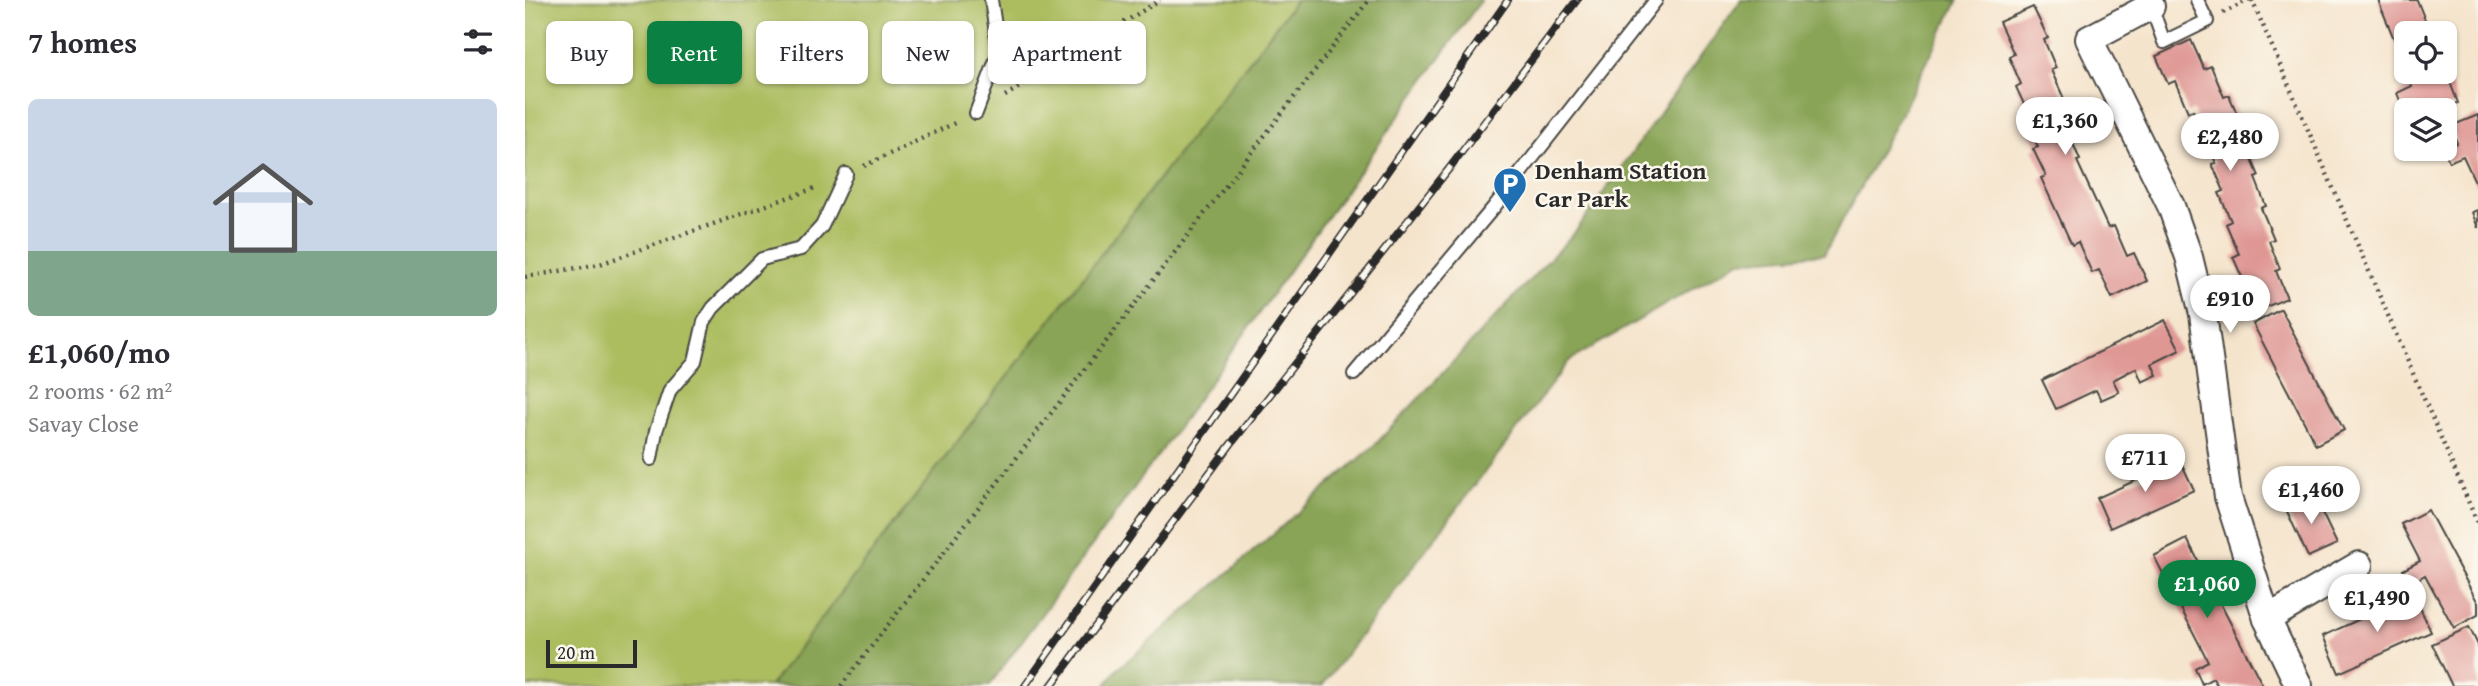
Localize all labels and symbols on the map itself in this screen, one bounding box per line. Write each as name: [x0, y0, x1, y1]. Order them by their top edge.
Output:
pin: £1,360: [2008, 97, 2122, 157]
pin: £2,480: [2173, 114, 2287, 173]
place label: Denham Station Car Park: [1535, 153, 1706, 216]
parking icon: Denham Station Car Park: [1491, 165, 1529, 214]
pin: £910: [2189, 276, 2271, 335]
pin: £711: [2104, 434, 2186, 494]
pin: £1,460: [2254, 466, 2368, 526]
pin: £1,060: [2150, 560, 2264, 620]
pin: £1,490: [2320, 574, 2434, 634]
scale bar: [546, 637, 637, 669]

